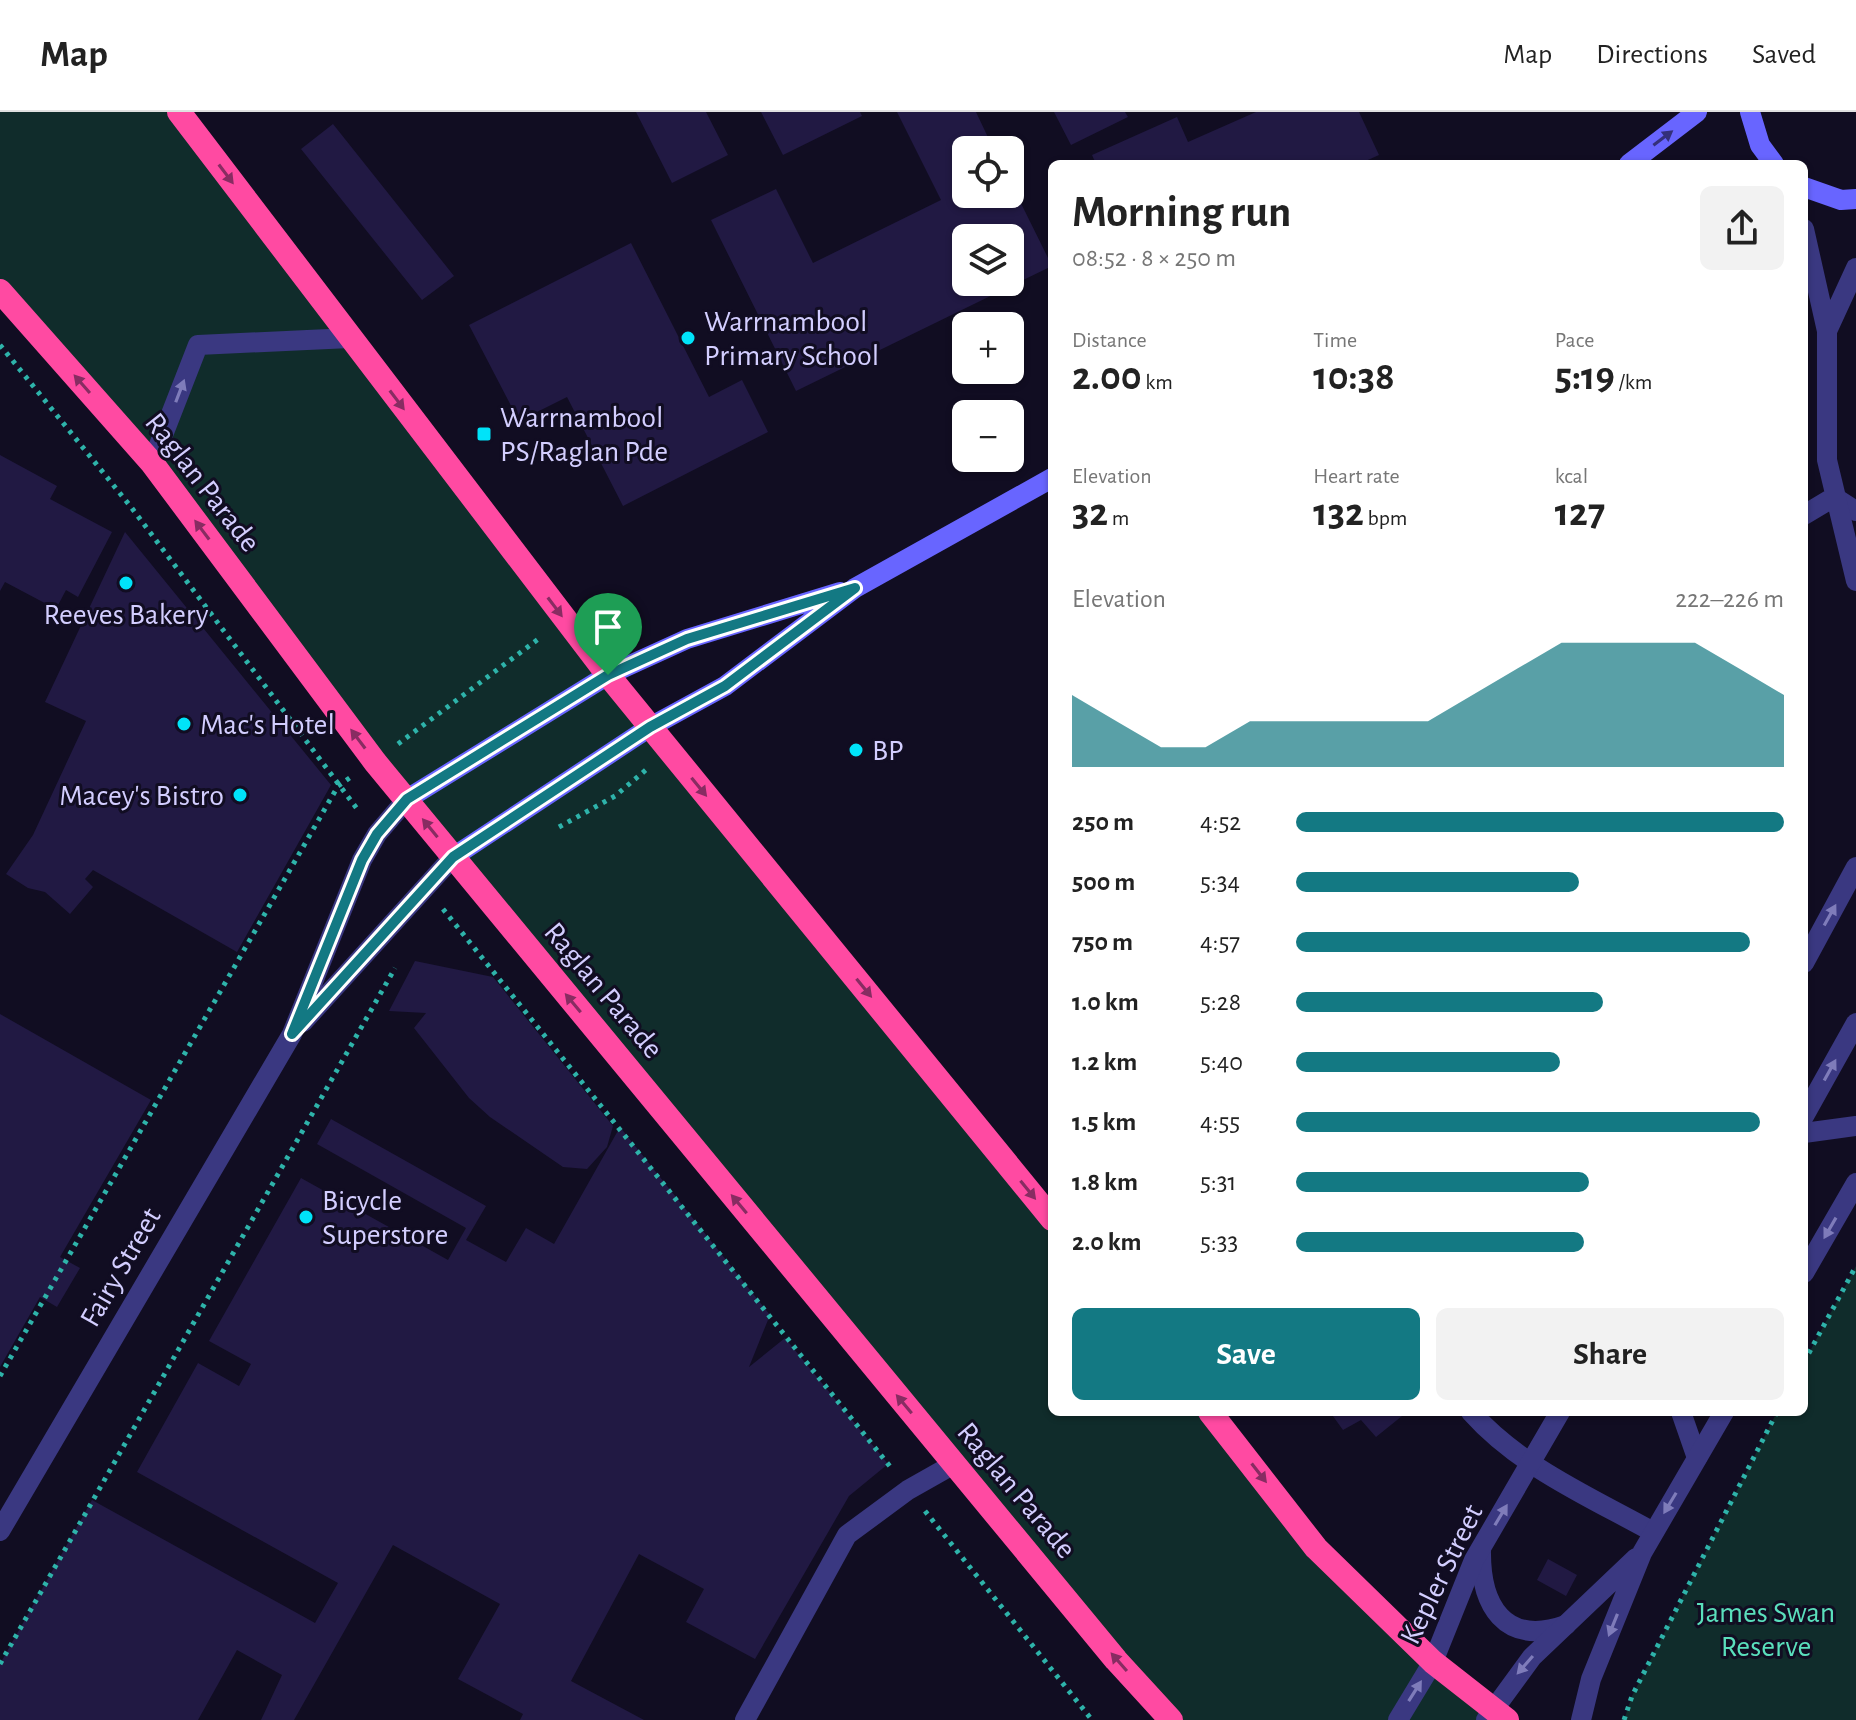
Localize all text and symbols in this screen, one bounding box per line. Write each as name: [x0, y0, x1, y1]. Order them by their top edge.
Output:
text: Map: [40, 36, 108, 74]
text: Map: [1503, 41, 1552, 69]
text: Directions: [1596, 41, 1708, 69]
text: Saved: [1752, 41, 1816, 69]
one-way arrow: [1653, 130, 1673, 147]
map controls: [952, 136, 1024, 472]
button: locate: [952, 136, 1024, 208]
one-way arrow: [218, 164, 234, 184]
button: share: [1700, 186, 1784, 270]
text: Morning run: [1072, 191, 1291, 235]
button: layers: [952, 224, 1024, 296]
text: 08:52 · 8 × 250 m: [1072, 245, 1236, 271]
place label: Warrnambool Primary School: [704, 307, 879, 371]
button: +: [952, 312, 1024, 384]
marker: Warrnambool Primary School: [679, 329, 697, 347]
text: Distance: [1072, 329, 1147, 351]
text: Time: [1313, 329, 1357, 351]
text: Pace: [1555, 329, 1594, 351]
text: 2.00: [1072, 357, 1142, 397]
text: 10:38: [1313, 357, 1395, 397]
text: 5:19: [1555, 357, 1615, 397]
text: km: [1142, 371, 1173, 393]
text: /km: [1615, 371, 1652, 393]
one-way arrow: [73, 374, 91, 393]
one-way arrow: [174, 379, 187, 403]
one-way arrow: [389, 390, 405, 410]
button: −: [952, 400, 1024, 472]
place label: Warrnambool PS/Raglan Pde: [500, 403, 668, 467]
street label: Raglan Parade: [139, 408, 265, 558]
marker: Warrnambool PS/Raglan Pde: [475, 425, 493, 443]
text: Elevation: [1072, 465, 1152, 487]
text: Heart rate: [1313, 465, 1400, 487]
text: kcal: [1555, 465, 1588, 487]
text: 32: [1072, 493, 1108, 533]
text: 132: [1313, 493, 1364, 533]
text: 127: [1555, 493, 1605, 533]
text: m: [1108, 507, 1129, 529]
text: bpm: [1364, 507, 1407, 529]
one-way arrow: [195, 520, 210, 541]
marker: Reeves Bakery: [117, 574, 135, 592]
text: Elevation: [1072, 586, 1166, 612]
text: 222–226 m: [1675, 586, 1784, 612]
pin: [574, 593, 642, 675]
one-way arrow: [546, 597, 562, 617]
place label: Reeves Bakery: [43, 600, 209, 630]
icon: arrive: [586, 605, 630, 649]
place label: Mac's Hotel: [200, 710, 335, 740]
marker: Mac's Hotel: [175, 715, 193, 733]
one-way arrow: [350, 728, 366, 749]
place label: BP: [872, 736, 904, 766]
marker: BP: [847, 741, 865, 759]
one-way arrow: [691, 777, 707, 797]
place label: Macey's Bistro: [59, 781, 224, 811]
marker: Macey's Bistro: [231, 786, 249, 804]
text: 250 m: [1072, 809, 1134, 835]
text: 4:52: [1200, 809, 1241, 835]
one-way arrow: [422, 818, 438, 838]
text: 500 m: [1072, 869, 1135, 895]
text: 5:34: [1200, 869, 1240, 895]
one-way arrow: [1823, 904, 1837, 926]
street label: Raglan Parade: [538, 917, 668, 1064]
text: 750 m: [1072, 929, 1133, 955]
text: 4:57: [1200, 929, 1240, 955]
one-way arrow: [855, 978, 872, 998]
text: 1.0 km: [1072, 989, 1139, 1015]
text: 5:28: [1200, 989, 1241, 1015]
one-way arrow: [565, 994, 582, 1014]
text: 1.2 km: [1072, 1049, 1137, 1075]
text: 5:40: [1200, 1049, 1243, 1075]
one-way arrow: [1823, 1059, 1837, 1081]
text: 1.5 km: [1072, 1109, 1136, 1135]
text: 4:55: [1200, 1109, 1240, 1135]
text: 1.8 km: [1072, 1169, 1138, 1195]
text: 5:31: [1200, 1169, 1236, 1195]
one-way arrow: [1020, 1180, 1036, 1200]
place label: Bicycle Superstore: [322, 1186, 448, 1250]
one-way arrow: [731, 1194, 747, 1214]
street label: Fairy Street: [75, 1203, 167, 1332]
marker: Bicycle Superstore: [297, 1208, 315, 1226]
one-way arrow: [1823, 1217, 1837, 1239]
text: 2.0 km: [1072, 1229, 1142, 1255]
text: 5:33: [1200, 1229, 1238, 1255]
button: Save: [1072, 1308, 1420, 1400]
button: Share: [1436, 1308, 1784, 1400]
one-way arrow: [896, 1394, 913, 1414]
street label: Raglan Parade: [951, 1417, 1081, 1564]
one-way arrow: [1250, 1463, 1266, 1483]
one-way arrow: [1663, 1492, 1677, 1514]
street label: Kepler Street: [1395, 1499, 1489, 1649]
one-way arrow: [1494, 1504, 1508, 1526]
park label: James Swan Reserve: [1697, 1598, 1835, 1662]
one-way arrow: [1606, 1613, 1619, 1637]
one-way arrow: [1110, 1653, 1128, 1672]
one-way arrow: [1517, 1655, 1535, 1675]
one-way arrow: [1408, 1680, 1422, 1702]

